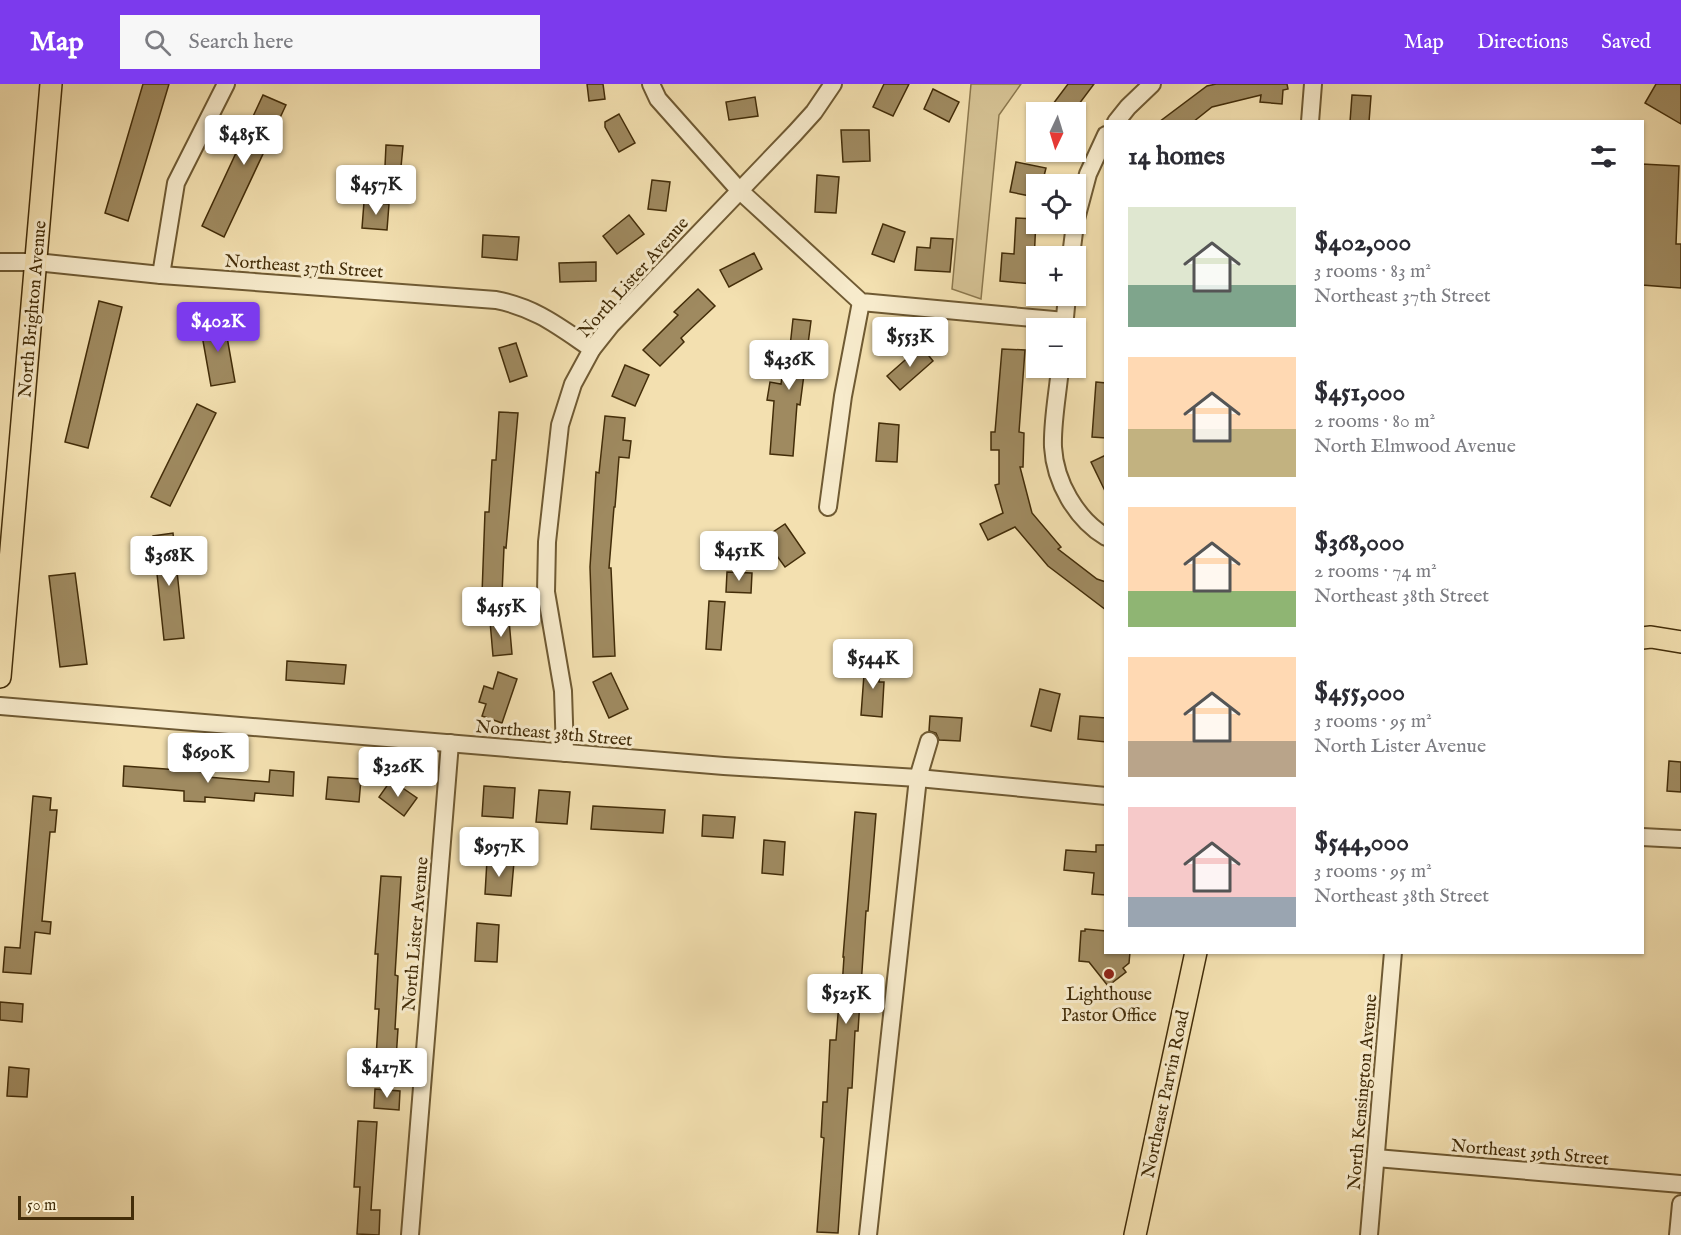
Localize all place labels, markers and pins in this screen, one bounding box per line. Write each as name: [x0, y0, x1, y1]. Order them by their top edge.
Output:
pin: $485K: [202, 115, 286, 166]
pin: $457K: [334, 165, 418, 216]
pin: $402K: [176, 302, 260, 353]
pin: $553K: [868, 317, 952, 368]
pin: $436K: [747, 340, 831, 391]
pin: $451K: [697, 531, 781, 582]
pin: $368K: [127, 536, 211, 587]
pin: $455K: [459, 587, 543, 638]
pin: $544K: [831, 639, 915, 690]
pin: $690K: [166, 733, 250, 784]
pin: $326K: [356, 747, 440, 798]
pin: $957K: [457, 827, 541, 878]
marker: Lighthouse Pastor Office: [1102, 967, 1116, 981]
pin: $525K: [804, 974, 888, 1025]
place label: Lighthouse Pastor Office: [1061, 984, 1157, 1028]
pin: $417K: [345, 1048, 429, 1099]

